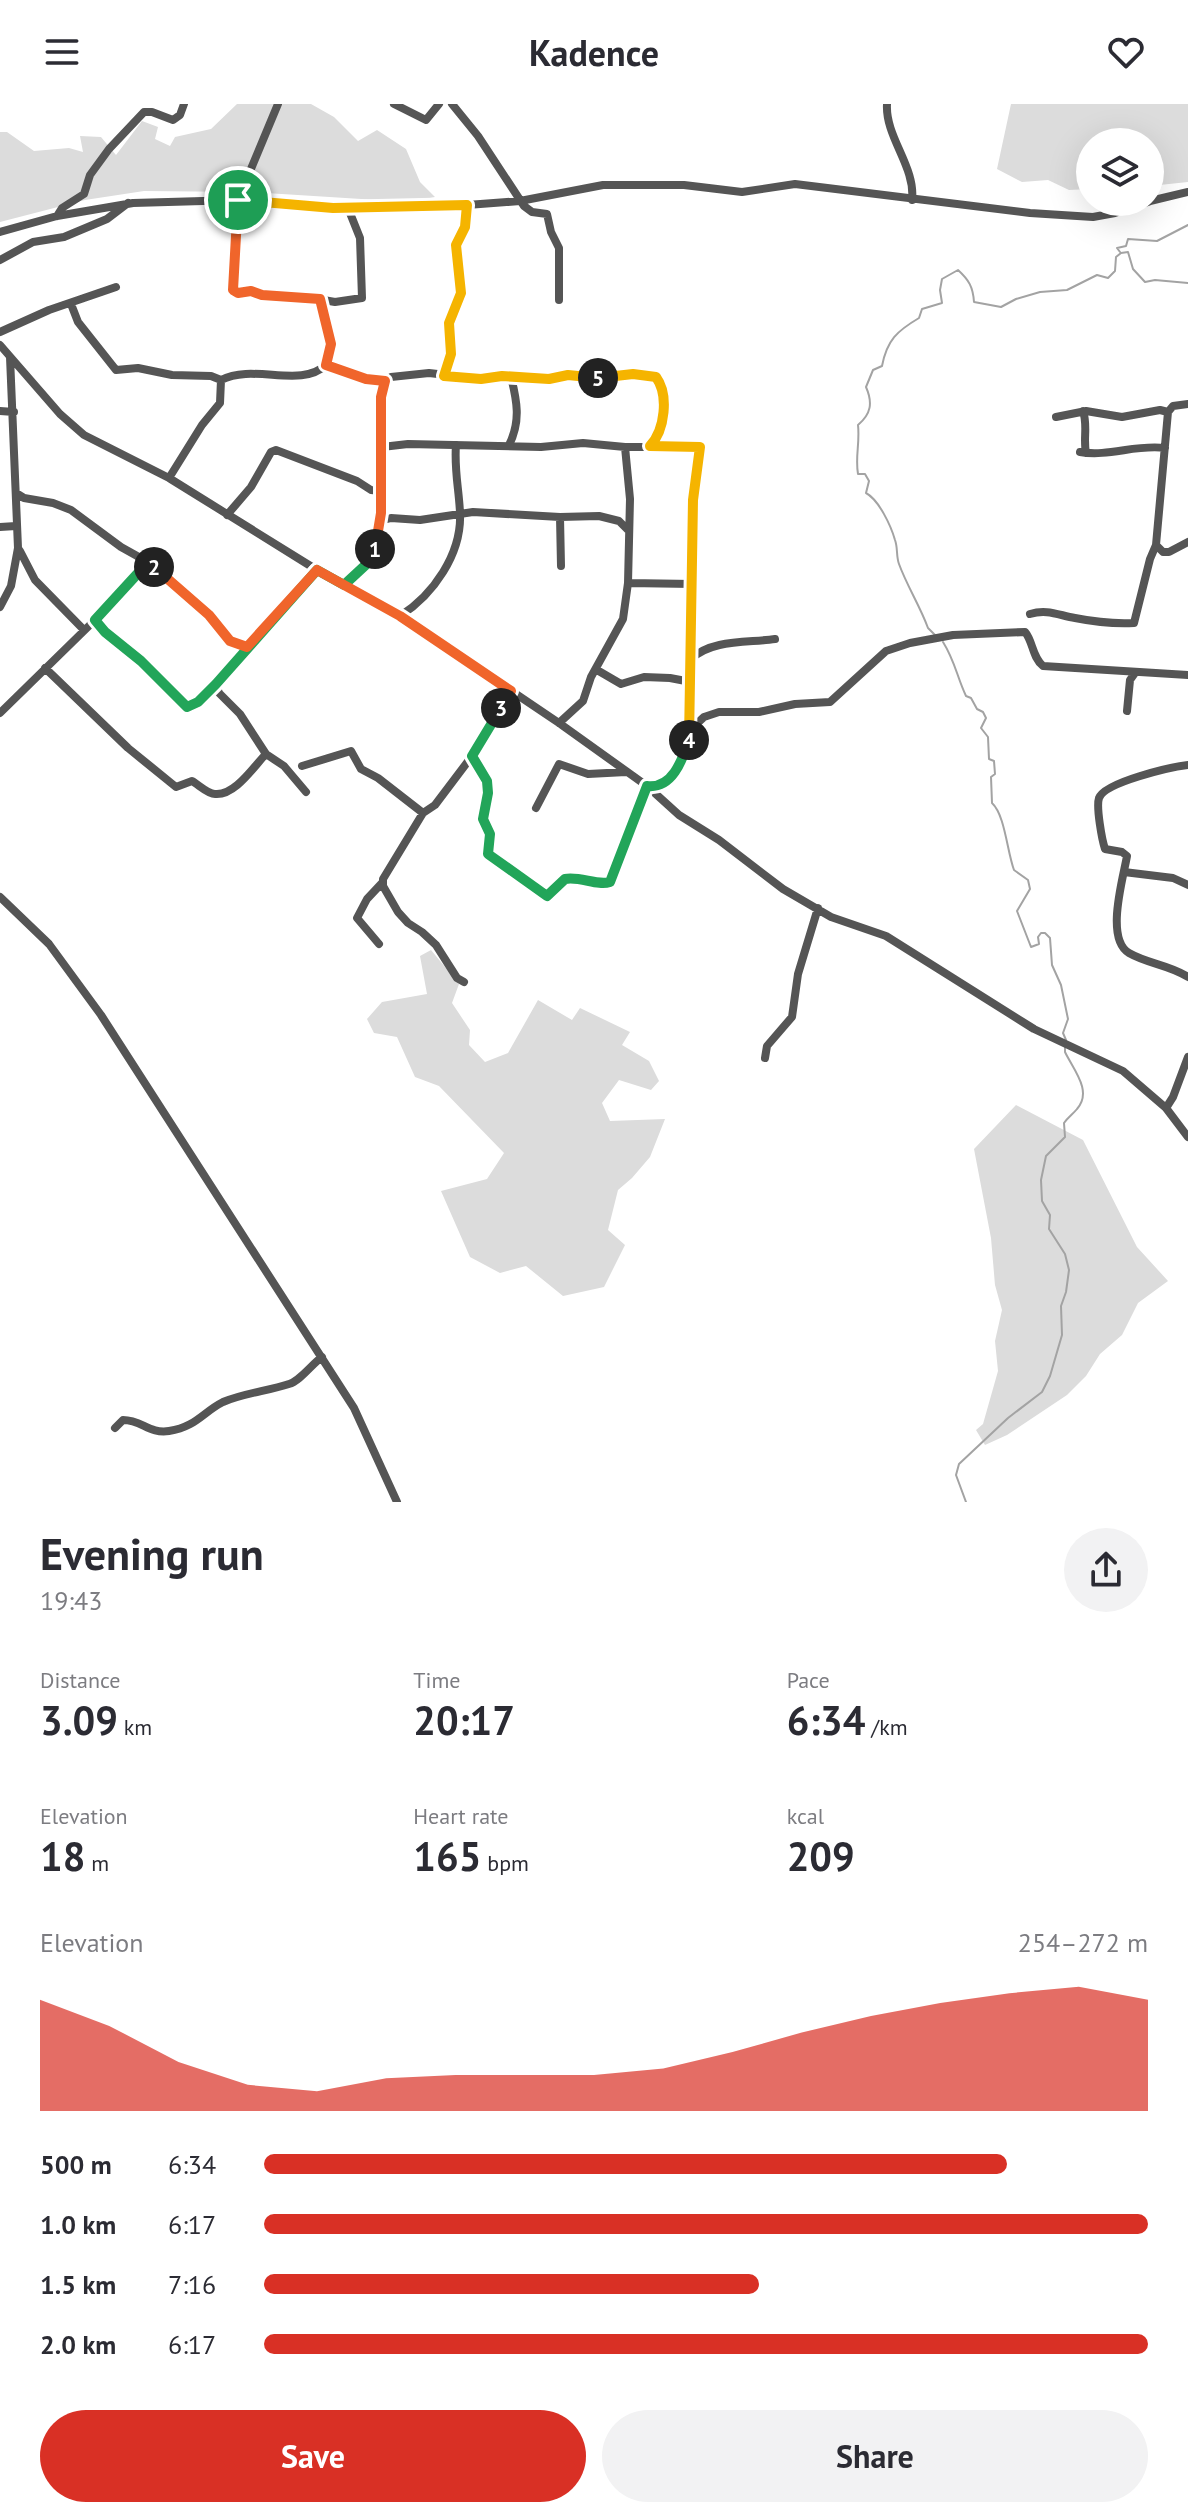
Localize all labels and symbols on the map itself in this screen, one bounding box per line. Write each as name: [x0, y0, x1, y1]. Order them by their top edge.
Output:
pin: [204, 166, 272, 234]
pin: 5: [578, 358, 618, 398]
pin: 1: [355, 529, 395, 569]
pin: 2: [134, 547, 174, 587]
pin: 3: [481, 688, 521, 728]
pin: 4: [669, 720, 709, 760]

